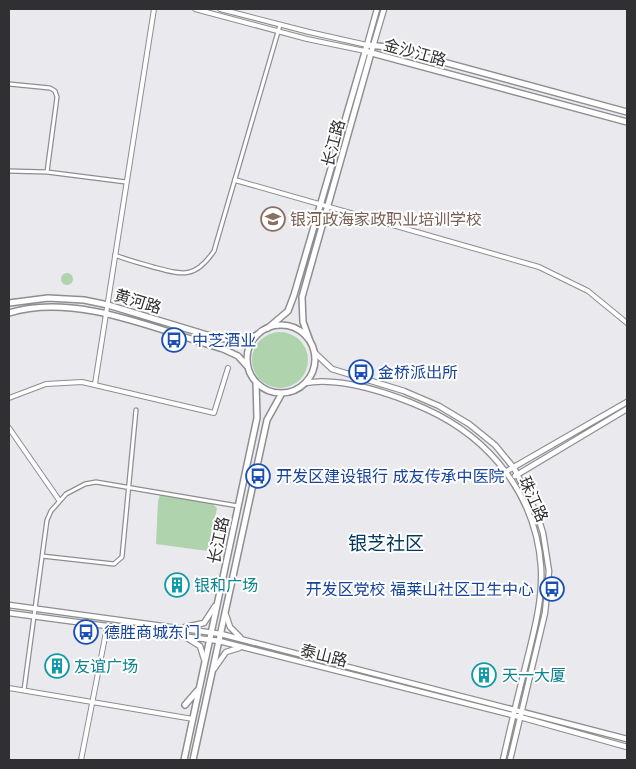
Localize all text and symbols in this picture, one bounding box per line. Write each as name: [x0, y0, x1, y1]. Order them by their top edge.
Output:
street label: 金沙江路: [381, 34, 449, 70]
street label: 长江路: [317, 117, 349, 169]
school or university icon: 银河政海家政职业培训学校: [260, 206, 286, 232]
place label: 银河政海家政职业培训学校: [290, 209, 482, 229]
street label: 黄河路: [112, 284, 164, 318]
bus stop icon: 中芝酒业: [161, 327, 187, 353]
place label: 中芝酒业: [192, 330, 256, 350]
bus stop icon: 金桥派出所: [348, 359, 374, 385]
place label: 金桥派出所: [378, 362, 458, 382]
bus stop icon: 开发区建设银行 成友传承中医院: [245, 463, 271, 489]
place label: 开发区建设银行 成友传承中医院: [276, 466, 505, 486]
street label: 珠江路: [515, 473, 553, 525]
street label: 长江路: [203, 514, 233, 566]
district label: 银芝社区: [348, 532, 424, 555]
building icon: 银和广场: [164, 572, 190, 598]
place label: 银和广场: [194, 575, 258, 595]
bus stop icon: 开发区党校 福莱山社区卫生中心: [539, 576, 565, 602]
place label: 开发区党校 福莱山社区卫生中心: [305, 579, 534, 599]
bus stop icon: 德胜商城东门: [73, 619, 99, 645]
place label: 德胜商城东门: [104, 622, 200, 642]
street label: 泰山路: [298, 639, 350, 671]
building icon: 友谊广场: [44, 653, 70, 679]
place label: 友谊广场: [74, 656, 138, 676]
building icon: 天一大厦: [471, 662, 497, 688]
place label: 天一大厦: [502, 665, 566, 685]

